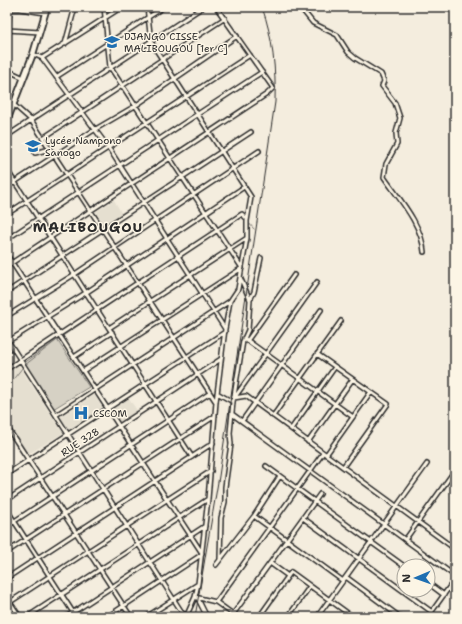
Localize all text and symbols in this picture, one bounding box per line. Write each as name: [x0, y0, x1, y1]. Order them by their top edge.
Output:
place label: DJANGO CISSE MALIBOUGOU [1er C]: [124, 30, 228, 55]
school or university icon: DJANGO CISSE MALIBOUGOU [1er C]: [103, 33, 121, 51]
place label: Lycée Nampono Sanogo: [45, 134, 121, 159]
school or university icon: Lycée Nampono Sanogo: [24, 137, 42, 155]
district label: MALIBOUGOU: [33, 218, 143, 236]
hospital icon: CSCOM: [72, 404, 90, 422]
place label: CSCOM: [93, 407, 127, 420]
street label: RUE 328: [58, 425, 102, 459]
north arrow: [396, 558, 436, 598]
text: N: [399, 573, 414, 583]

